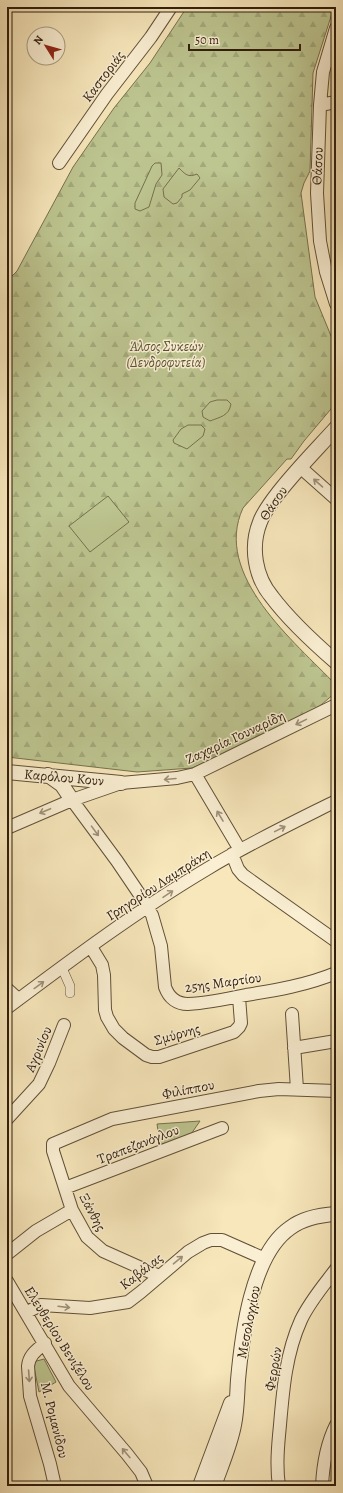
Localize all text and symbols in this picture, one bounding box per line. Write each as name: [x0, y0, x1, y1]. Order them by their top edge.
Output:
north arrow: [26, 26, 66, 66]
scale bar: [189, 26, 300, 52]
text: 50 m: [195, 32, 219, 48]
text: N: [30, 33, 47, 48]
street label: Καστοριάς: [78, 47, 129, 106]
street label: Θάσου: [307, 147, 328, 185]
park label: Άλσος Συκεών (Δενδροφυτεία): [126, 337, 206, 372]
one-way arrow: [313, 478, 323, 487]
street label: Θάσου: [255, 482, 292, 524]
street label: Ζαχαρία Γουναρίδη: [182, 706, 288, 769]
one-way arrow: [295, 719, 307, 726]
street label: Καρόλου Κουν: [23, 765, 105, 790]
one-way arrow: [164, 775, 177, 782]
one-way arrow: [39, 808, 51, 816]
one-way arrow: [216, 811, 224, 822]
one-way arrow: [274, 825, 286, 832]
one-way arrow: [91, 826, 100, 837]
street label: Γρηγορίου Λαμπράκη: [103, 844, 214, 925]
one-way arrow: [162, 889, 173, 898]
street label: 25ης Μαρτίου: [184, 968, 263, 997]
one-way arrow: [33, 981, 44, 989]
street label: Σμύρνης: [152, 1019, 202, 1050]
street label: Αγρινίου: [20, 1023, 57, 1076]
street label: Φιλίππου: [160, 1075, 216, 1104]
street label: Τραπεζανόγλου: [95, 1120, 182, 1169]
street label: Ξάνθης: [75, 1190, 110, 1235]
street label: Καβάλας: [116, 1248, 167, 1294]
one-way arrow: [173, 1256, 183, 1265]
street label: Ελευθερίου Βενιζέλου: [20, 1282, 99, 1394]
street label: Μεσολογγίου: [232, 1284, 265, 1360]
one-way arrow: [57, 1303, 70, 1311]
street label: Φερρών: [260, 1345, 287, 1393]
one-way arrow: [25, 1369, 32, 1382]
street label: Μ. Ρομανίδου: [36, 1380, 73, 1460]
one-way arrow: [122, 1448, 131, 1459]

